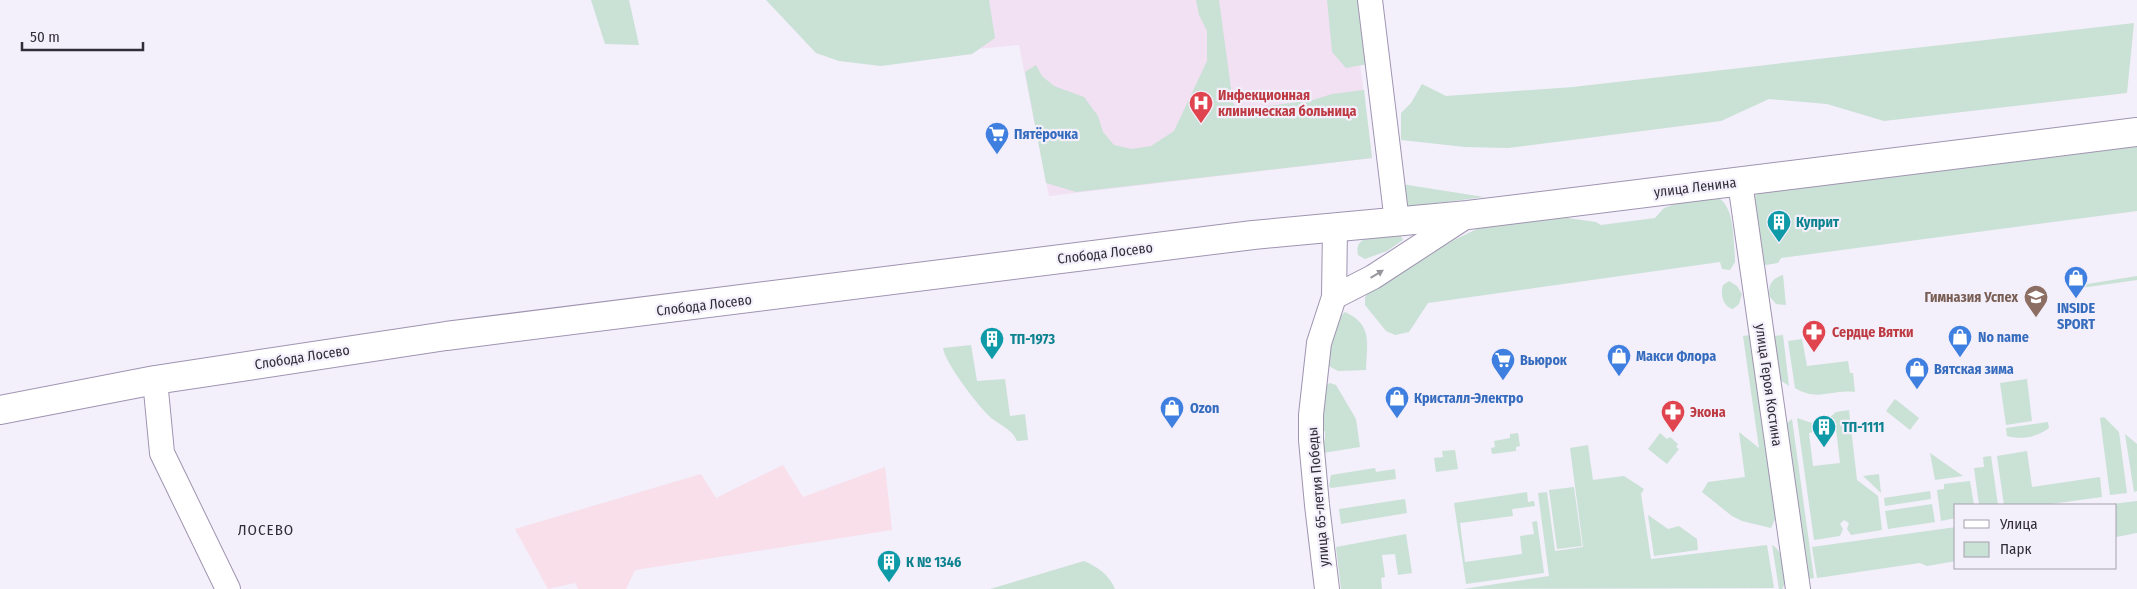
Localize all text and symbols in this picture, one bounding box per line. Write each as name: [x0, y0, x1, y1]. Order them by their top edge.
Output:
scale bar: [22, 20, 144, 52]
text: 50 m: [30, 28, 60, 46]
place label: Инфекционная клиническая больница: [1218, 87, 1357, 120]
hospital icon: Инфекционная клиническая больница: [1188, 90, 1214, 124]
supermarket icon: Пятёрочка: [984, 121, 1010, 155]
place label: Пятёрочка: [1014, 126, 1078, 143]
street label: улица Ленина: [1653, 174, 1737, 201]
building icon: Куприт: [1766, 209, 1792, 243]
place label: Куприт: [1796, 214, 1840, 231]
street label: Слобода Лосево: [1056, 239, 1154, 268]
shop icon: INSIDE SPORT: [2063, 265, 2089, 299]
one-way arrow: [1370, 270, 1383, 279]
school or university icon: Гимназия Успех: [2023, 284, 2049, 318]
place label: Гимназия Успех: [1925, 289, 2018, 306]
street label: Слобода Лосево: [655, 291, 753, 320]
place label: INSIDE SPORT: [2057, 300, 2095, 333]
pharmacy icon: Сердце Вятки: [1801, 319, 1827, 353]
street label: улица Героя Костина: [1752, 323, 1786, 447]
place label: Сердце Вятки: [1832, 324, 1914, 341]
shop icon: No name: [1947, 324, 1973, 358]
building icon: ТП-1973: [979, 326, 1005, 360]
place label: No name: [1978, 329, 2029, 346]
place label: ТП-1973: [1010, 331, 1055, 348]
street label: Слобода Лосево: [253, 342, 351, 373]
shop icon: Макси Флора: [1606, 343, 1632, 377]
supermarket icon: Вьюрок: [1490, 347, 1516, 381]
place label: Макси Флора: [1636, 348, 1716, 365]
place label: Вьюрок: [1520, 352, 1568, 369]
shop icon: Вятская зима: [1904, 356, 1930, 390]
place label: Вятская зима: [1934, 361, 2014, 378]
shop icon: Кристалл-Электро: [1384, 385, 1410, 419]
place label: Кристалл-Электро: [1414, 390, 1524, 407]
shop icon: Ozon: [1159, 395, 1185, 429]
pharmacy icon: Экона: [1660, 399, 1686, 433]
place label: Ozon: [1190, 400, 1219, 417]
place label: Экона: [1690, 404, 1726, 421]
building icon: ТП-1111: [1811, 414, 1837, 448]
place label: ТП-1111: [1842, 419, 1884, 436]
street label: улица 65-летия Победы: [1304, 426, 1333, 567]
legend: [1954, 504, 2117, 569]
text: Улица: [1999, 515, 2038, 533]
district label: ЛОСЕВО: [238, 521, 294, 539]
text: Парк: [2000, 540, 2031, 558]
building icon: К № 1346: [876, 549, 902, 583]
place label: К № 1346: [906, 554, 961, 571]

